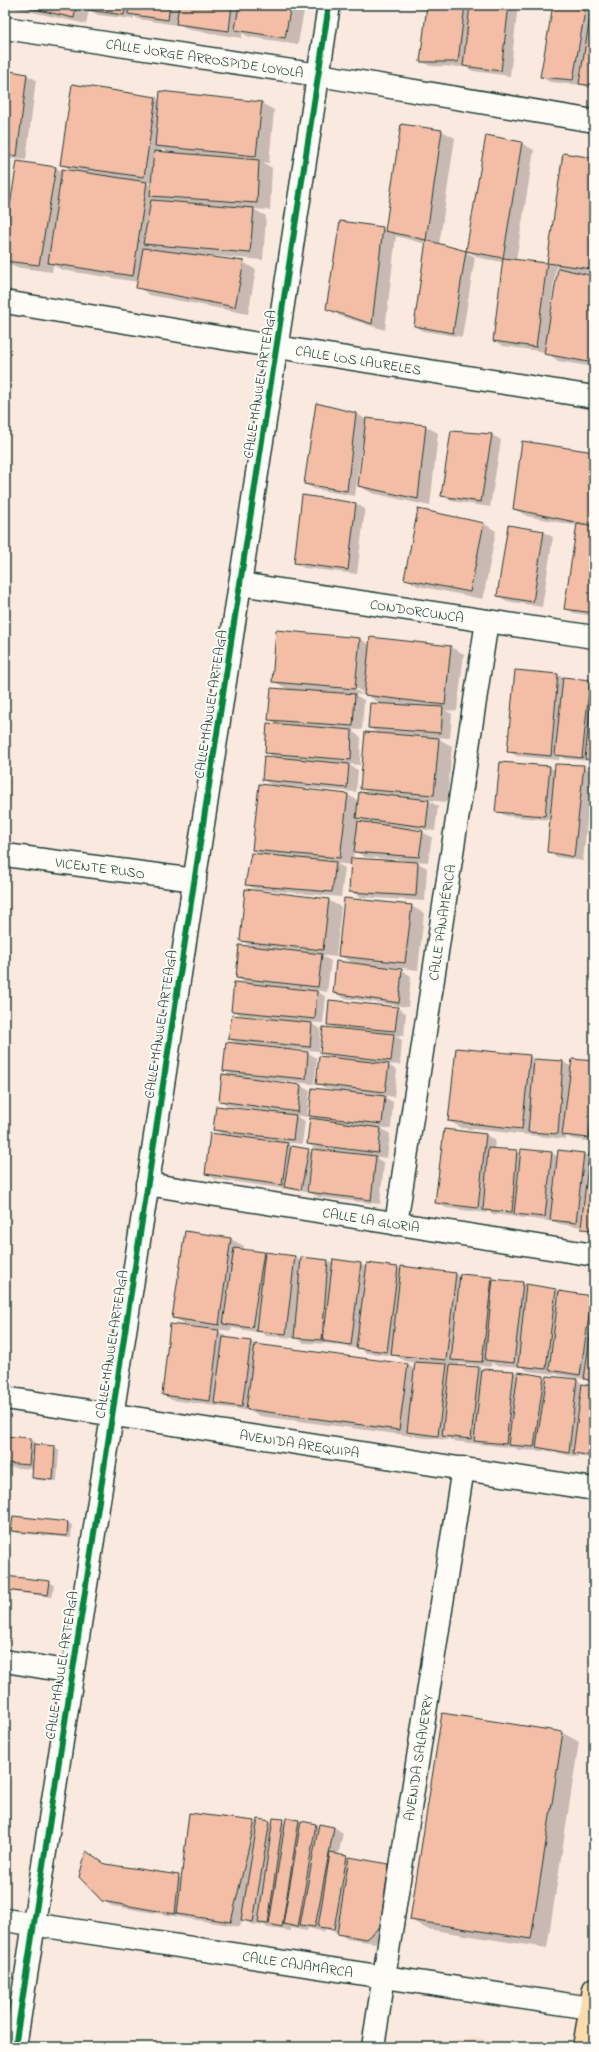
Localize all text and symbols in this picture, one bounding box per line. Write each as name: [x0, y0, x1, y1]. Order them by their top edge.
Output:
street label: CALLE JORGE ARROSPIDE LOYOLA: [104, 34, 305, 85]
street label: CALLE MANUEL ARTEAGA: [238, 308, 283, 460]
street label: CALLE LOS LAURELES: [294, 341, 422, 382]
street label: CONDORCUNCA: [368, 595, 465, 629]
street label: CALLE MANUEL ARTEAGA: [189, 628, 234, 780]
street label: VICENTE RUSO: [53, 853, 146, 885]
street label: CALLE PANAMÉRICA: [424, 863, 462, 982]
street label: CALLE MANUEL ARTEAGA: [139, 948, 184, 1100]
street label: CALLE LA GLORIA: [321, 1203, 421, 1239]
street label: CALLE MANUEL ARTEAGA: [90, 1268, 135, 1420]
street label: AVENIDA AREQUIPA: [238, 1425, 361, 1465]
street label: CALLE MANUEL ARTEAGA: [40, 1589, 85, 1741]
street label: AVENIDA SALAVERRY: [399, 1693, 440, 1822]
street label: CALLE CAJAMARCA: [241, 1947, 354, 1984]

